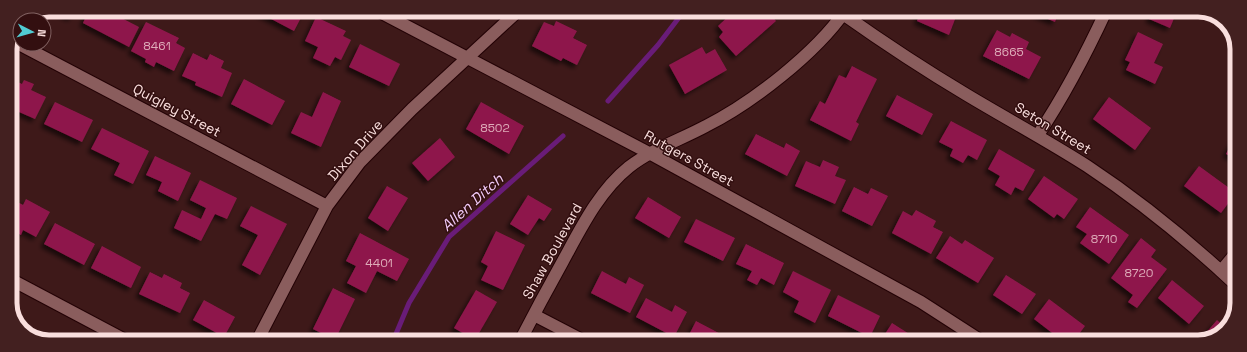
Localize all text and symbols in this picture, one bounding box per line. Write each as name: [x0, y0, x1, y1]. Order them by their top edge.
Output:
north arrow: [12, 12, 52, 52]
text: N: [35, 29, 49, 37]
house number: 8461: [143, 38, 171, 54]
house number: 8665: [994, 44, 1024, 60]
street label: Quigley Street: [130, 79, 224, 141]
street label: Seton Street: [1011, 98, 1095, 158]
street label: Dixon Drive: [324, 116, 386, 184]
house number: 8502: [480, 120, 510, 136]
street label: Rutgers Street: [641, 126, 737, 190]
water label: Allen Ditch: [437, 169, 508, 235]
street label: Shaw Boulevard: [518, 200, 586, 302]
house number: 8710: [1091, 231, 1117, 247]
house number: 4401: [365, 255, 393, 271]
house number: 8720: [1125, 265, 1153, 281]

